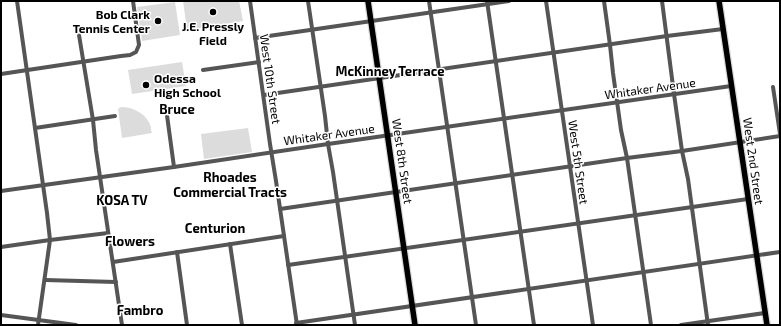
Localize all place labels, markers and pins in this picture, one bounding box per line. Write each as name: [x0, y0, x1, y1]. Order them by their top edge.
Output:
place label: Bob Clark Tennis Center: [73, 7, 150, 35]
marker: J.E. Pressly Field: [208, 7, 218, 17]
marker: Bob Clark Tennis Center: [153, 16, 163, 26]
place label: J.E. Pressly Field: [182, 19, 244, 47]
place label: Odessa High School: [154, 71, 221, 99]
marker: Odessa High School: [141, 80, 151, 90]

